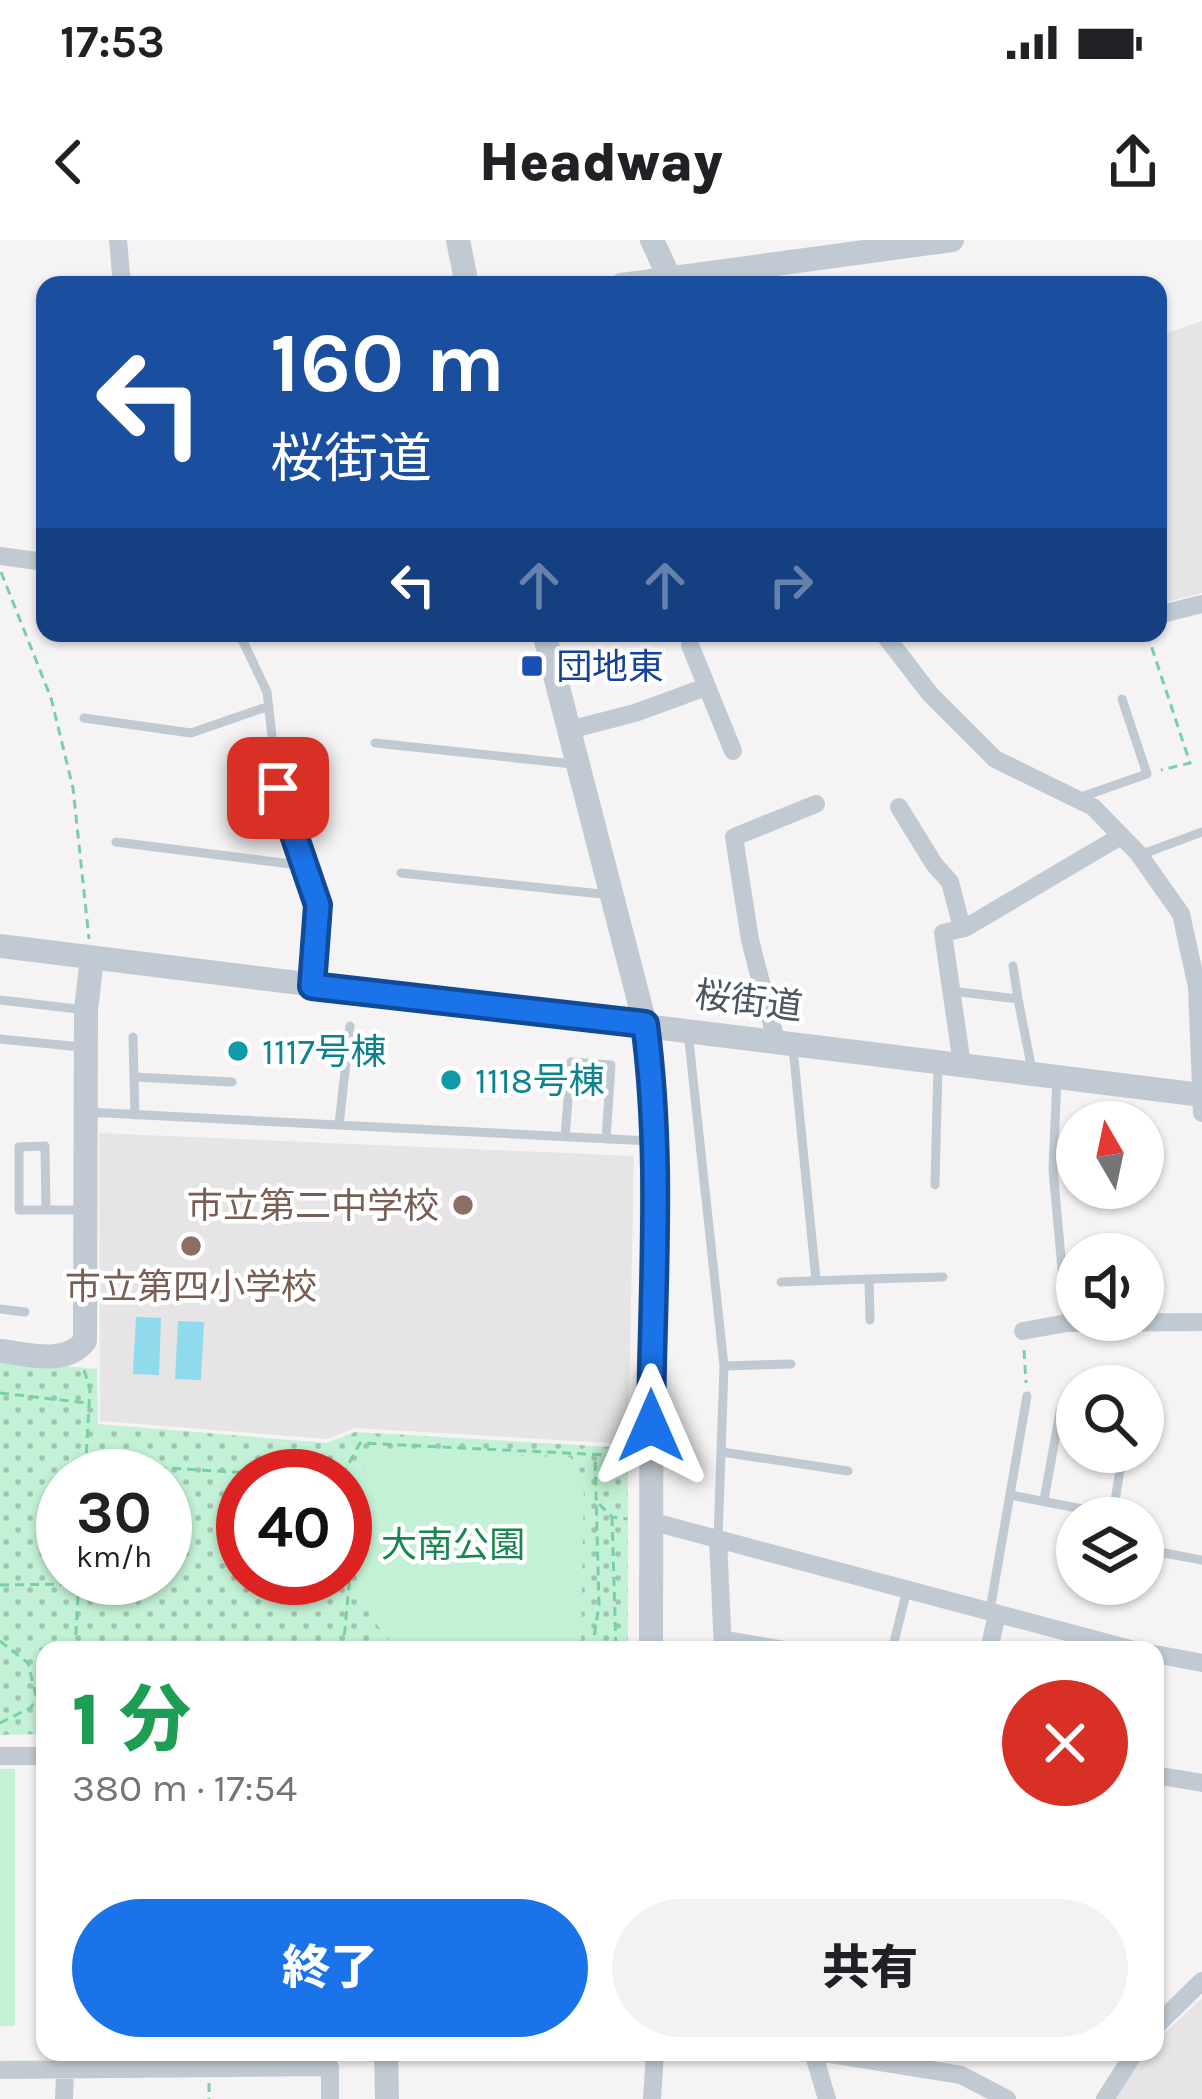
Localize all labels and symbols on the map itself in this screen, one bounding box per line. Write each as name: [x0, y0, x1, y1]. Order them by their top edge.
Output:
place label: 団地東: [556, 646, 664, 688]
marker: 団地東: [519, 653, 545, 679]
pin: [227, 737, 329, 839]
street label: 桜街道: [693, 974, 805, 1028]
place label: 1117号棟: [262, 1031, 387, 1073]
marker: 1117号棟: [225, 1038, 251, 1064]
place label: 1118号棟: [475, 1060, 605, 1102]
marker: 1118号棟: [438, 1067, 464, 1093]
north arrow: [1056, 1101, 1164, 1209]
place label: 市立第二中学校: [187, 1185, 439, 1227]
marker: 市立第二中学校: [450, 1192, 476, 1218]
marker: 市立第四小学校: [178, 1233, 204, 1259]
place label: 市立第四小学校: [65, 1266, 317, 1308]
position arrow: [588, 1363, 714, 1489]
speed limit sign: 40: [216, 1449, 372, 1605]
park label: 大南公園: [381, 1524, 525, 1566]

